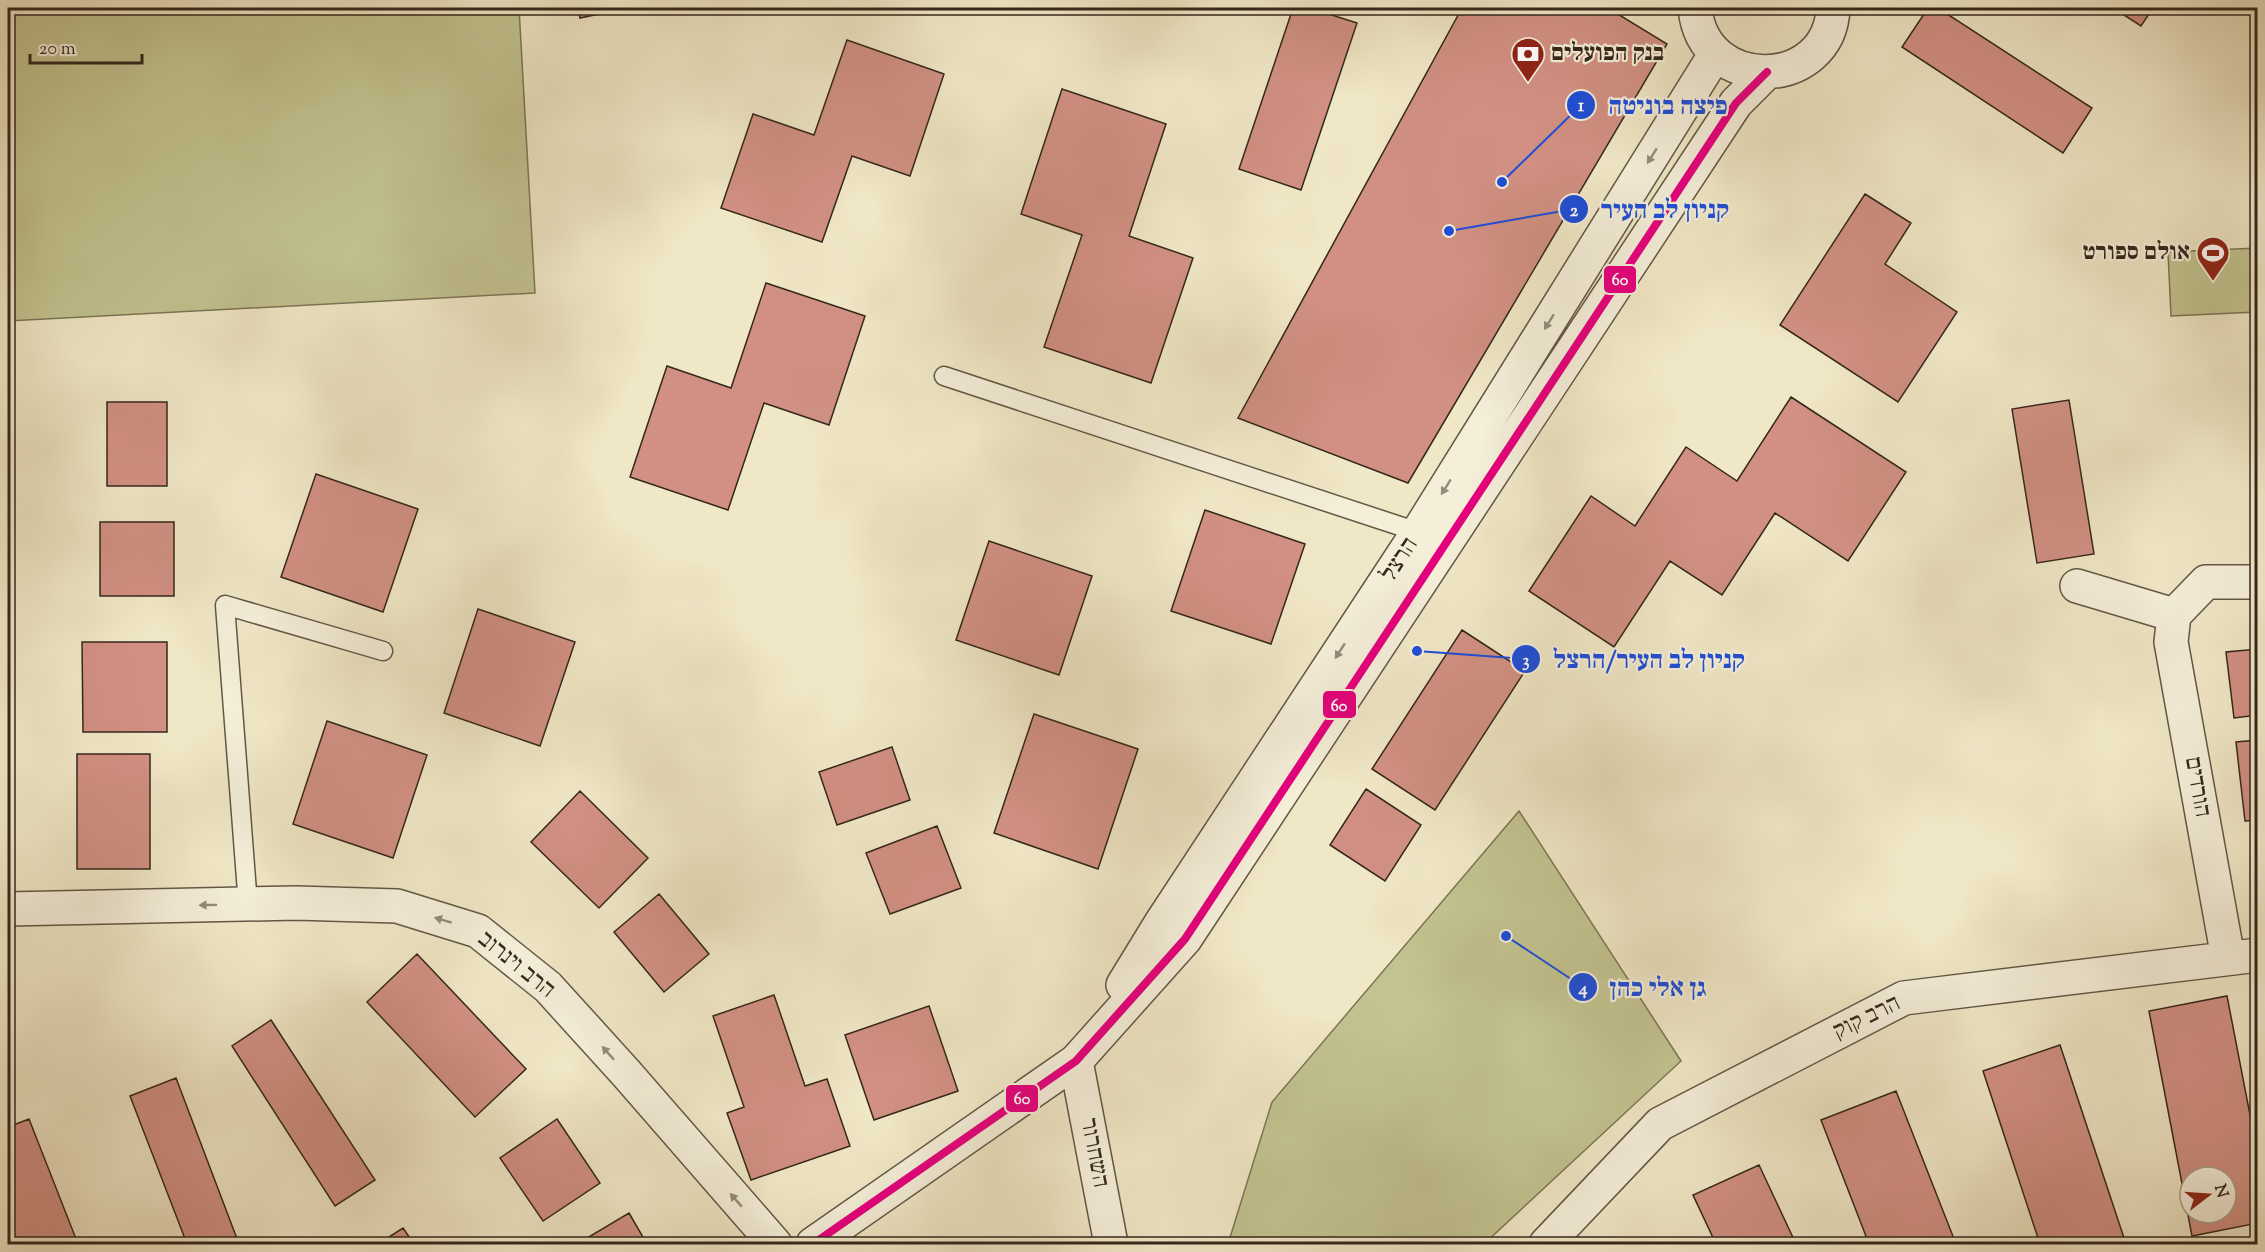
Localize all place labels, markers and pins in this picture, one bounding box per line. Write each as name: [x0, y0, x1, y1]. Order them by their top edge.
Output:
bank icon: בנק הפועלים: [1510, 36, 1546, 83]
place label: בנק הפועלים: [1551, 37, 1664, 71]
callout: פיצה בוניטה: [1566, 83, 1740, 127]
callout: קניון לב העיר: [1559, 187, 1741, 231]
sports icon: אולם ספורט: [2195, 235, 2231, 282]
place label: אולם ספורט: [2082, 236, 2190, 270]
callout: קניון לב העיר/הרצל: [1511, 637, 1756, 681]
callout: גן אלי כהן: [1568, 965, 1719, 1009]

